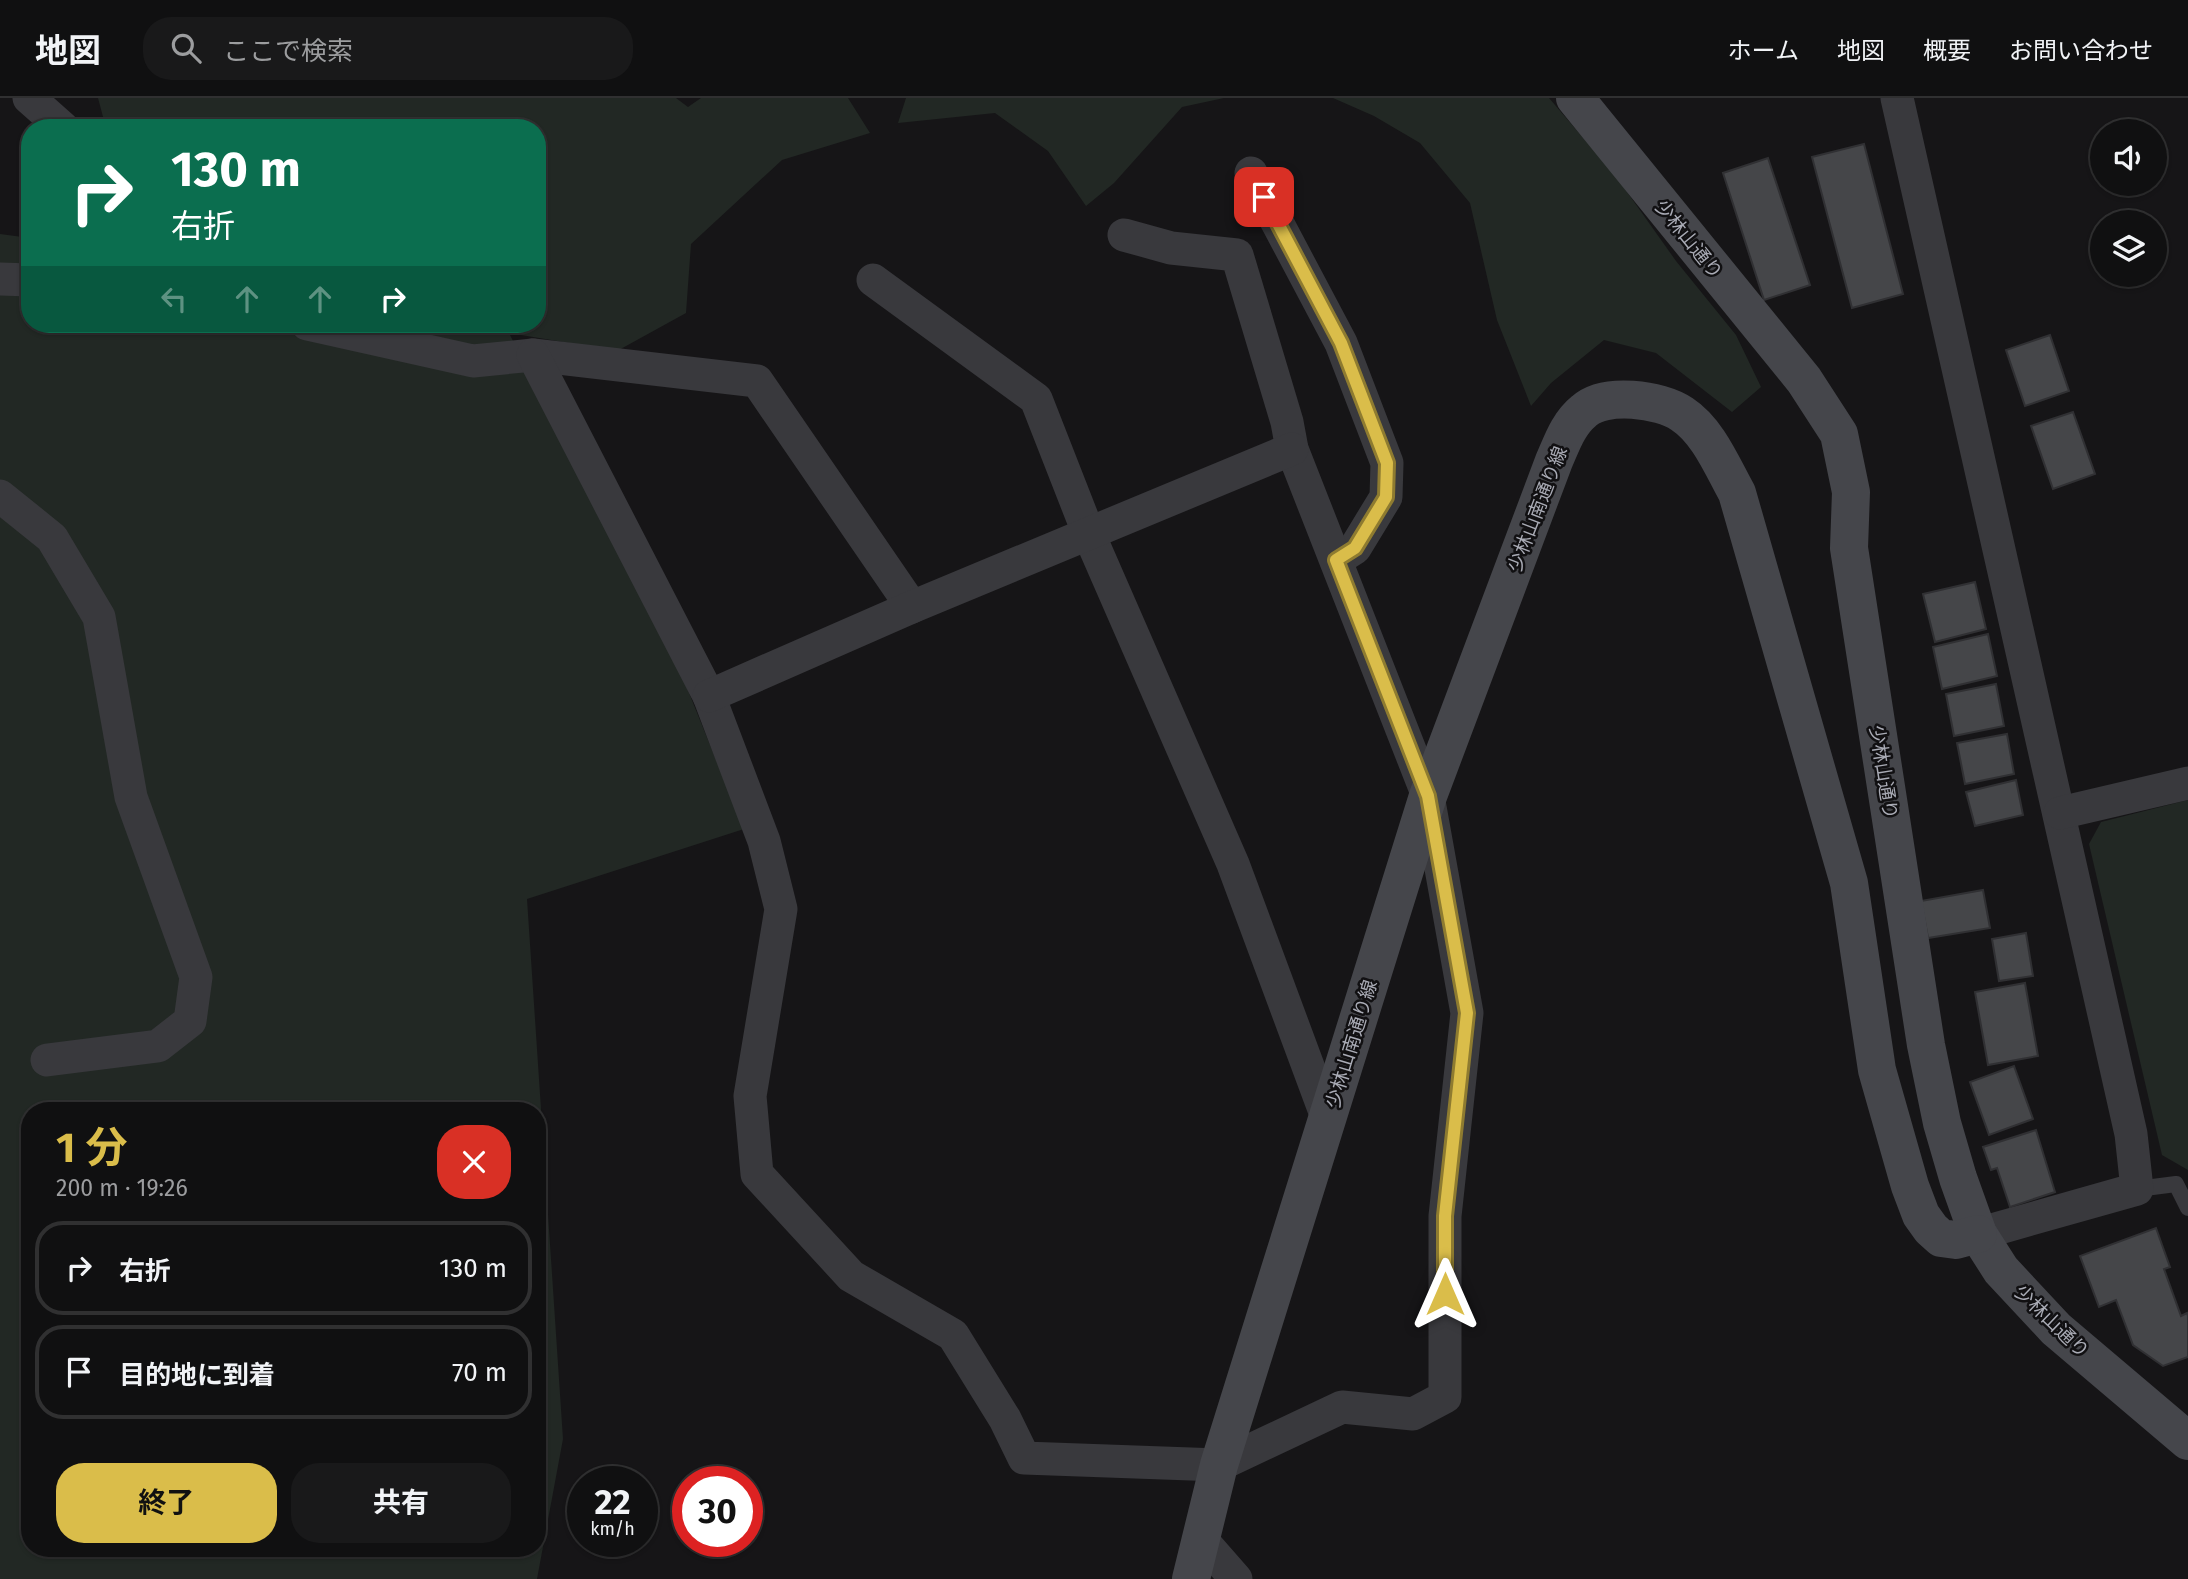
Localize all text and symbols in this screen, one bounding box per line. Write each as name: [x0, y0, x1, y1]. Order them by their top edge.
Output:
search box: [143, 17, 633, 80]
icon: search: [167, 29, 205, 67]
text: 地図: [35, 31, 101, 71]
text: ここで検索: [223, 36, 353, 67]
text: ホーム: [1728, 37, 1799, 65]
text: 地図: [1837, 37, 1885, 65]
text: 概要: [1923, 37, 1971, 65]
text: お問い合わせ: [2009, 37, 2153, 65]
map controls: [2090, 119, 2167, 287]
button: sound: [2090, 119, 2167, 196]
text: 130 m: [171, 140, 301, 199]
icon: right: [56, 147, 147, 238]
pin: [1234, 167, 1294, 227]
icon: arrive: [1245, 178, 1283, 216]
street label: 少林山通り: [1650, 195, 1727, 283]
text: 右折: [171, 207, 235, 245]
button: layers: [2090, 210, 2167, 287]
icon: left: [155, 280, 193, 318]
icon: ahead: [228, 280, 266, 318]
icon: ahead: [301, 280, 339, 318]
icon: right: [374, 280, 412, 318]
street label: 少林山南通り線: [1503, 443, 1572, 575]
street label: 少林山通り: [1865, 723, 1902, 821]
street label: 少林山南通り線: [1321, 977, 1382, 1111]
text: 1 分: [56, 1123, 127, 1173]
button: close: [437, 1125, 511, 1199]
text: 200 m · 19:26: [56, 1174, 188, 1202]
icon: right: [60, 1249, 98, 1287]
text: 130 m: [439, 1253, 507, 1284]
text: 右折: [119, 1256, 171, 1287]
position arrow: [1408, 1257, 1482, 1331]
street label: 少林山通り: [2009, 1280, 2094, 1363]
icon: arrive: [60, 1353, 98, 1391]
text: 70 m: [452, 1357, 507, 1388]
text: 目的地に到着: [119, 1360, 275, 1391]
button: 終了: [56, 1463, 277, 1543]
button: 共有: [291, 1463, 511, 1543]
speed limit sign: 30: [672, 1466, 763, 1557]
text: 22: [594, 1481, 631, 1523]
text: km/h: [590, 1518, 635, 1540]

